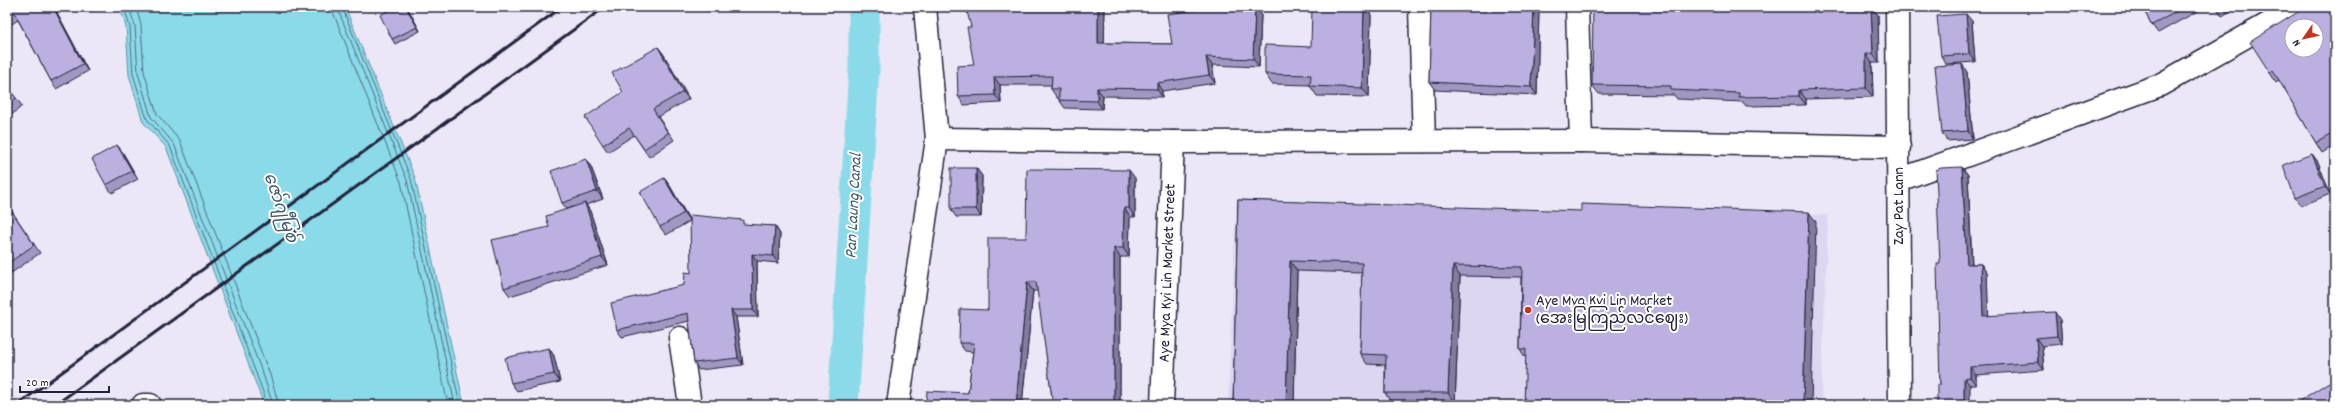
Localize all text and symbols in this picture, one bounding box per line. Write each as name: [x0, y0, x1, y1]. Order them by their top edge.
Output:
north arrow: [2284, 18, 2324, 58]
text: N: [2289, 35, 2306, 49]
water label: Pan Laung Canal: [840, 151, 870, 259]
street label: Zay Pat Lann: [1888, 167, 1911, 245]
water label: ဇော်ဂျီမြစ်: [256, 169, 305, 248]
street label: Aye Mya Kyi Lin Market Street: [1153, 183, 1183, 363]
place label: Aye Mya Kyi Lin Market (အေးမြကြည်လင်ဈေး): [1536, 290, 1688, 331]
marker: Aye Mya Kyi Lin Market (အေးမြကြည်လင်ဈေး): [1523, 305, 1533, 315]
scale bar: [20, 368, 109, 394]
text: 20 m: [26, 375, 49, 392]

